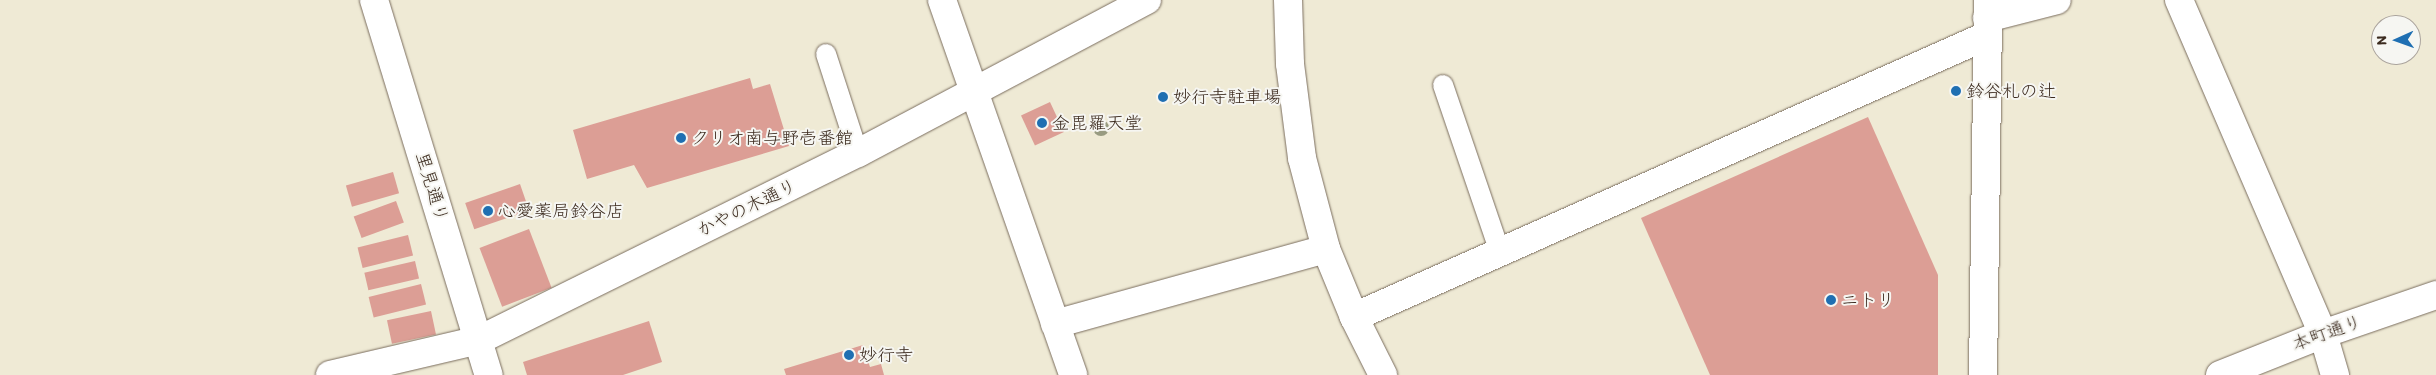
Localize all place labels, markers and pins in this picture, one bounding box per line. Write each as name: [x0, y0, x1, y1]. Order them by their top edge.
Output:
place label: 鈴谷札の辻: [1966, 80, 2056, 102]
marker: 鈴谷札の辻: [1950, 85, 1962, 97]
place label: 妙行寺駐車場: [1173, 86, 1281, 108]
marker: 妙行寺駐車場: [1157, 91, 1169, 103]
place label: 金毘羅天堂: [1052, 112, 1142, 134]
marker: 金毘羅天堂: [1036, 117, 1048, 129]
place label: クリオ南与野壱番館: [691, 127, 853, 149]
marker: クリオ南与野壱番館: [675, 132, 687, 144]
place label: 心愛薬局鈴谷店: [498, 200, 624, 222]
marker: 心愛薬局鈴谷店: [482, 205, 494, 217]
place label: ニトリ: [1841, 289, 1895, 311]
marker: ニトリ: [1825, 294, 1837, 306]
place label: 妙行寺: [859, 344, 913, 366]
marker: 妙行寺: [843, 349, 855, 361]

